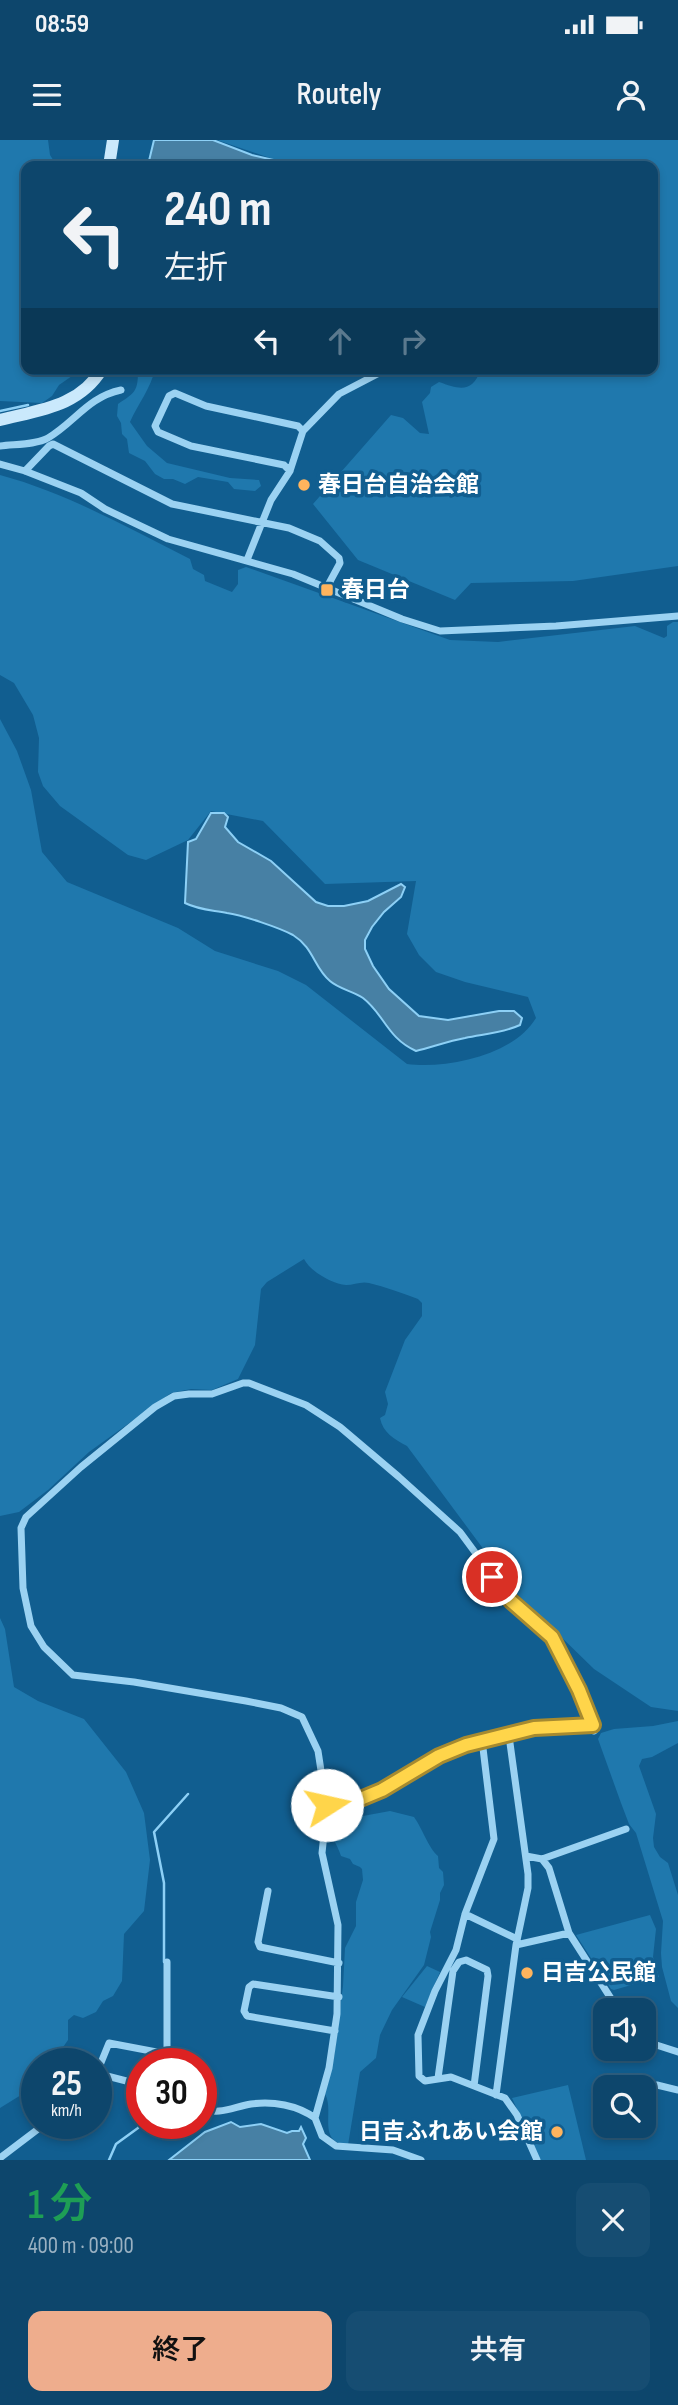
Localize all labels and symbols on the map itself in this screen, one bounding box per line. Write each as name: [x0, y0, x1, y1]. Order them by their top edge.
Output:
place label: 春日台自治会館: [318, 471, 479, 499]
marker: 春日台自治会館: [296, 477, 312, 493]
place label: 春日台: [341, 576, 410, 604]
marker: 春日台: [319, 582, 335, 598]
pin: [462, 1547, 522, 1607]
position arrow: [290, 1768, 364, 1842]
place label: 日吉公民館: [541, 1959, 656, 1987]
marker: 日吉公民館: [519, 1965, 535, 1981]
speed limit sign: 30: [126, 2048, 217, 2139]
place label: 日吉ふれあい会館: [359, 2118, 543, 2146]
marker: 日吉ふれあい会館: [549, 2124, 565, 2140]

